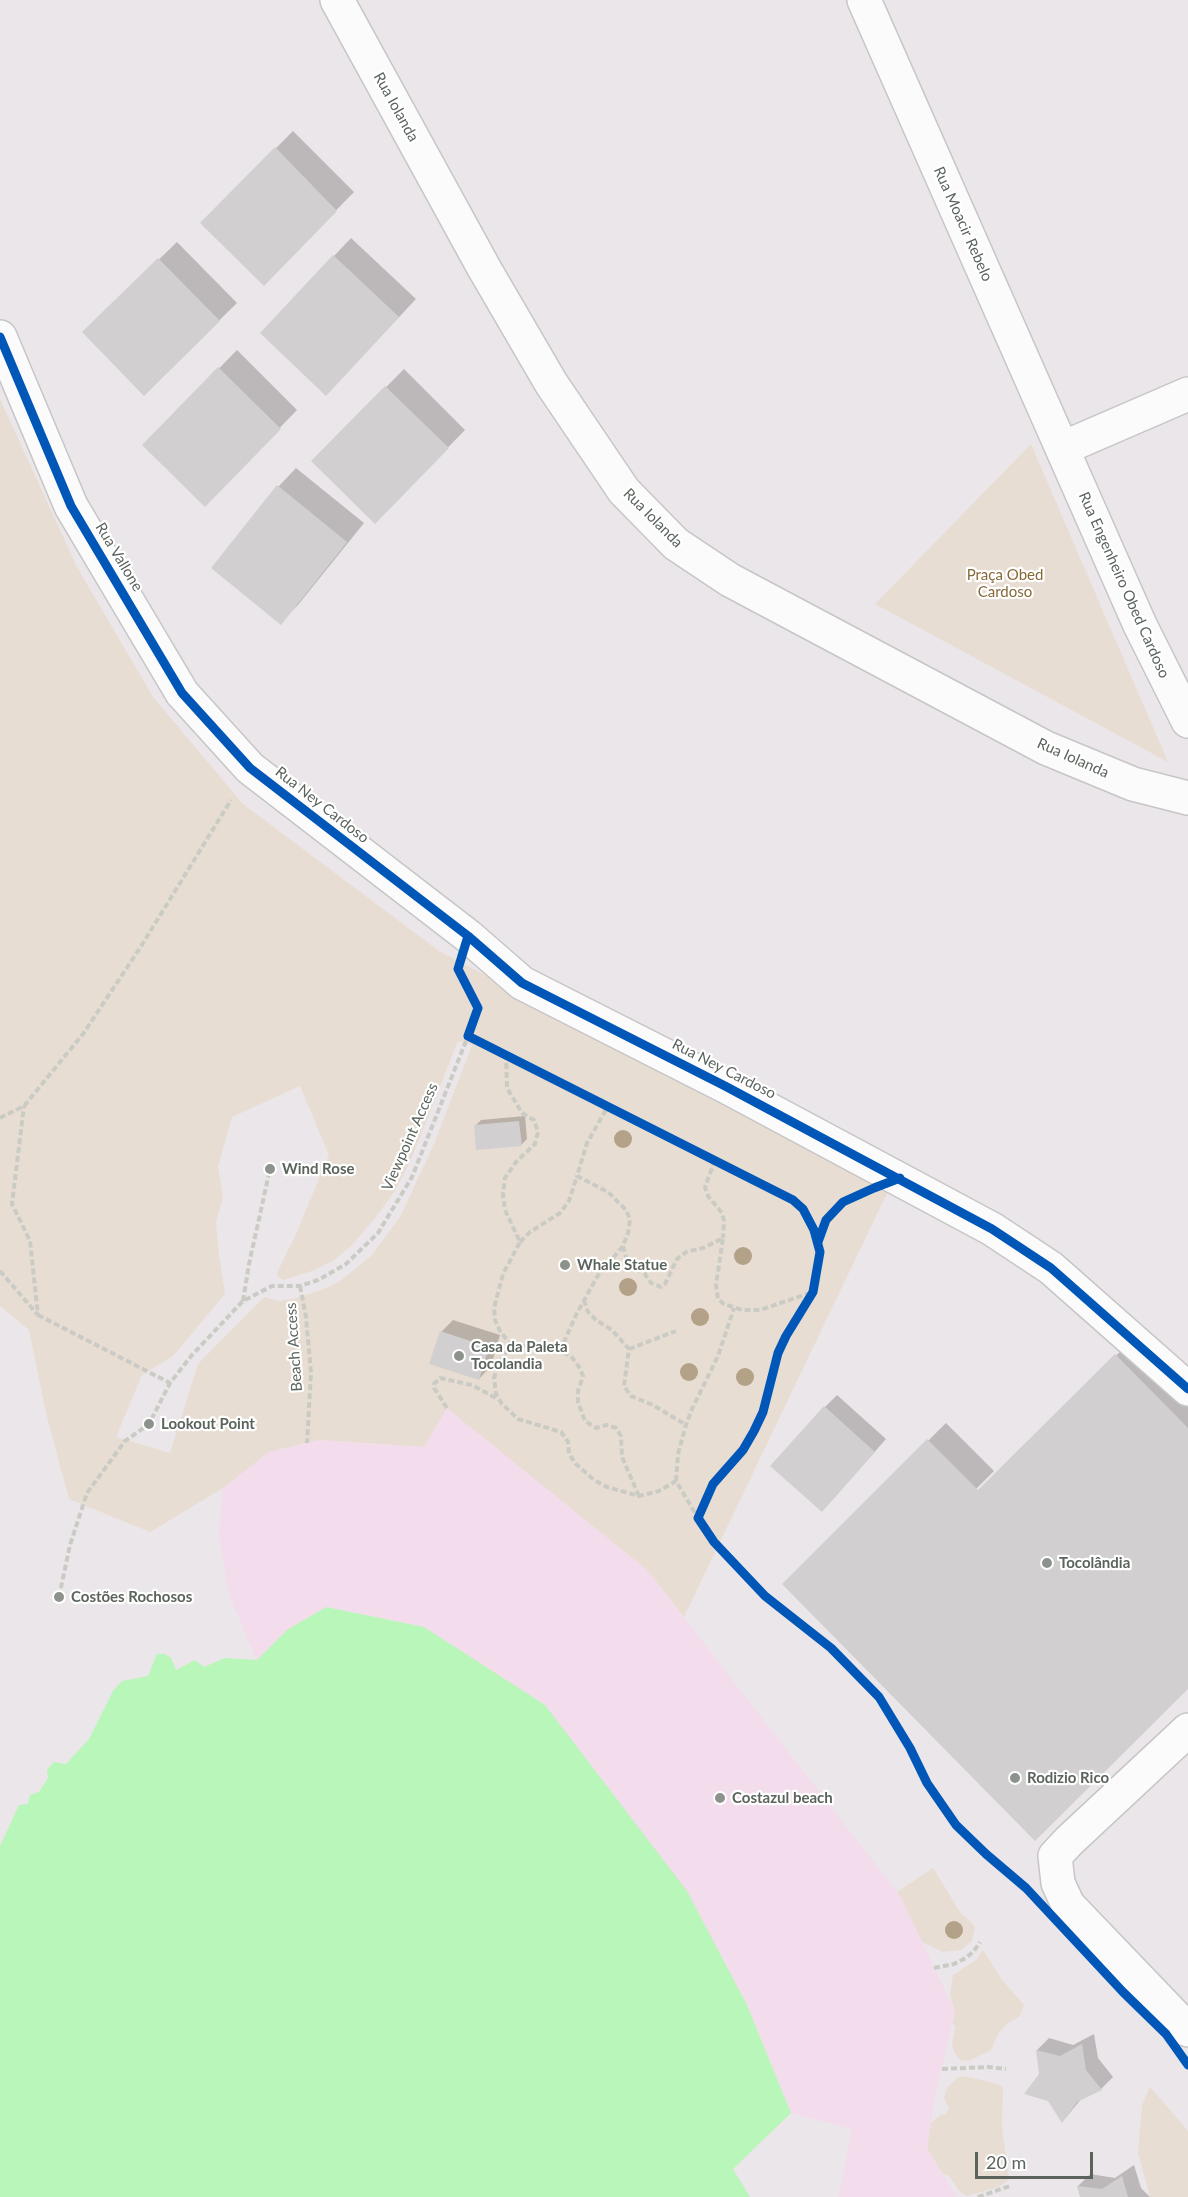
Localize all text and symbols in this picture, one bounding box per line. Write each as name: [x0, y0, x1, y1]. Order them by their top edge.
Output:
street label: Rua Iolanda: [370, 69, 422, 145]
street label: Rua Moacir Rebelo: [930, 164, 996, 284]
street label: Rua Iolanda: [620, 485, 686, 551]
street label: Rua Engenheiro Obed Cardoso: [1075, 489, 1173, 681]
street label: Rua Vallone: [91, 519, 147, 595]
park label: Praça Obed Cardoso: [967, 566, 1043, 601]
street label: Rua Iolanda: [1034, 734, 1112, 782]
street label: Rua Ney Cardoso: [272, 763, 372, 847]
street label: Rua Ney Cardoso: [669, 1035, 779, 1103]
street label: Viewpoint Access: [378, 1080, 442, 1194]
place label: Wind Rose: [282, 1160, 354, 1178]
marker: Wind Rose: [263, 1162, 277, 1176]
place label: Whale Statue: [577, 1256, 667, 1274]
marker: Whale Statue: [558, 1258, 572, 1272]
street label: Beach Access: [282, 1302, 306, 1392]
place label: Casa da Paleta Tocolandia: [471, 1338, 568, 1373]
marker: Casa da Paleta Tocolandia: [452, 1349, 466, 1363]
place label: Lookout Point: [161, 1415, 255, 1433]
marker: Lookout Point: [142, 1417, 156, 1431]
place label: Tocolândia: [1059, 1554, 1130, 1572]
marker: Tocolândia: [1040, 1556, 1054, 1570]
place label: Costões Rochosos: [71, 1588, 192, 1606]
marker: Costões Rochosos: [52, 1590, 66, 1604]
place label: Rodizio Rico: [1027, 1769, 1109, 1787]
marker: Rodizio Rico: [1008, 1771, 1022, 1785]
place label: Costazul beach: [732, 1789, 833, 1807]
marker: Costazul beach: [713, 1791, 727, 1805]
scale bar: [978, 2140, 1096, 2178]
text: 20 m: [986, 2151, 1026, 2173]

